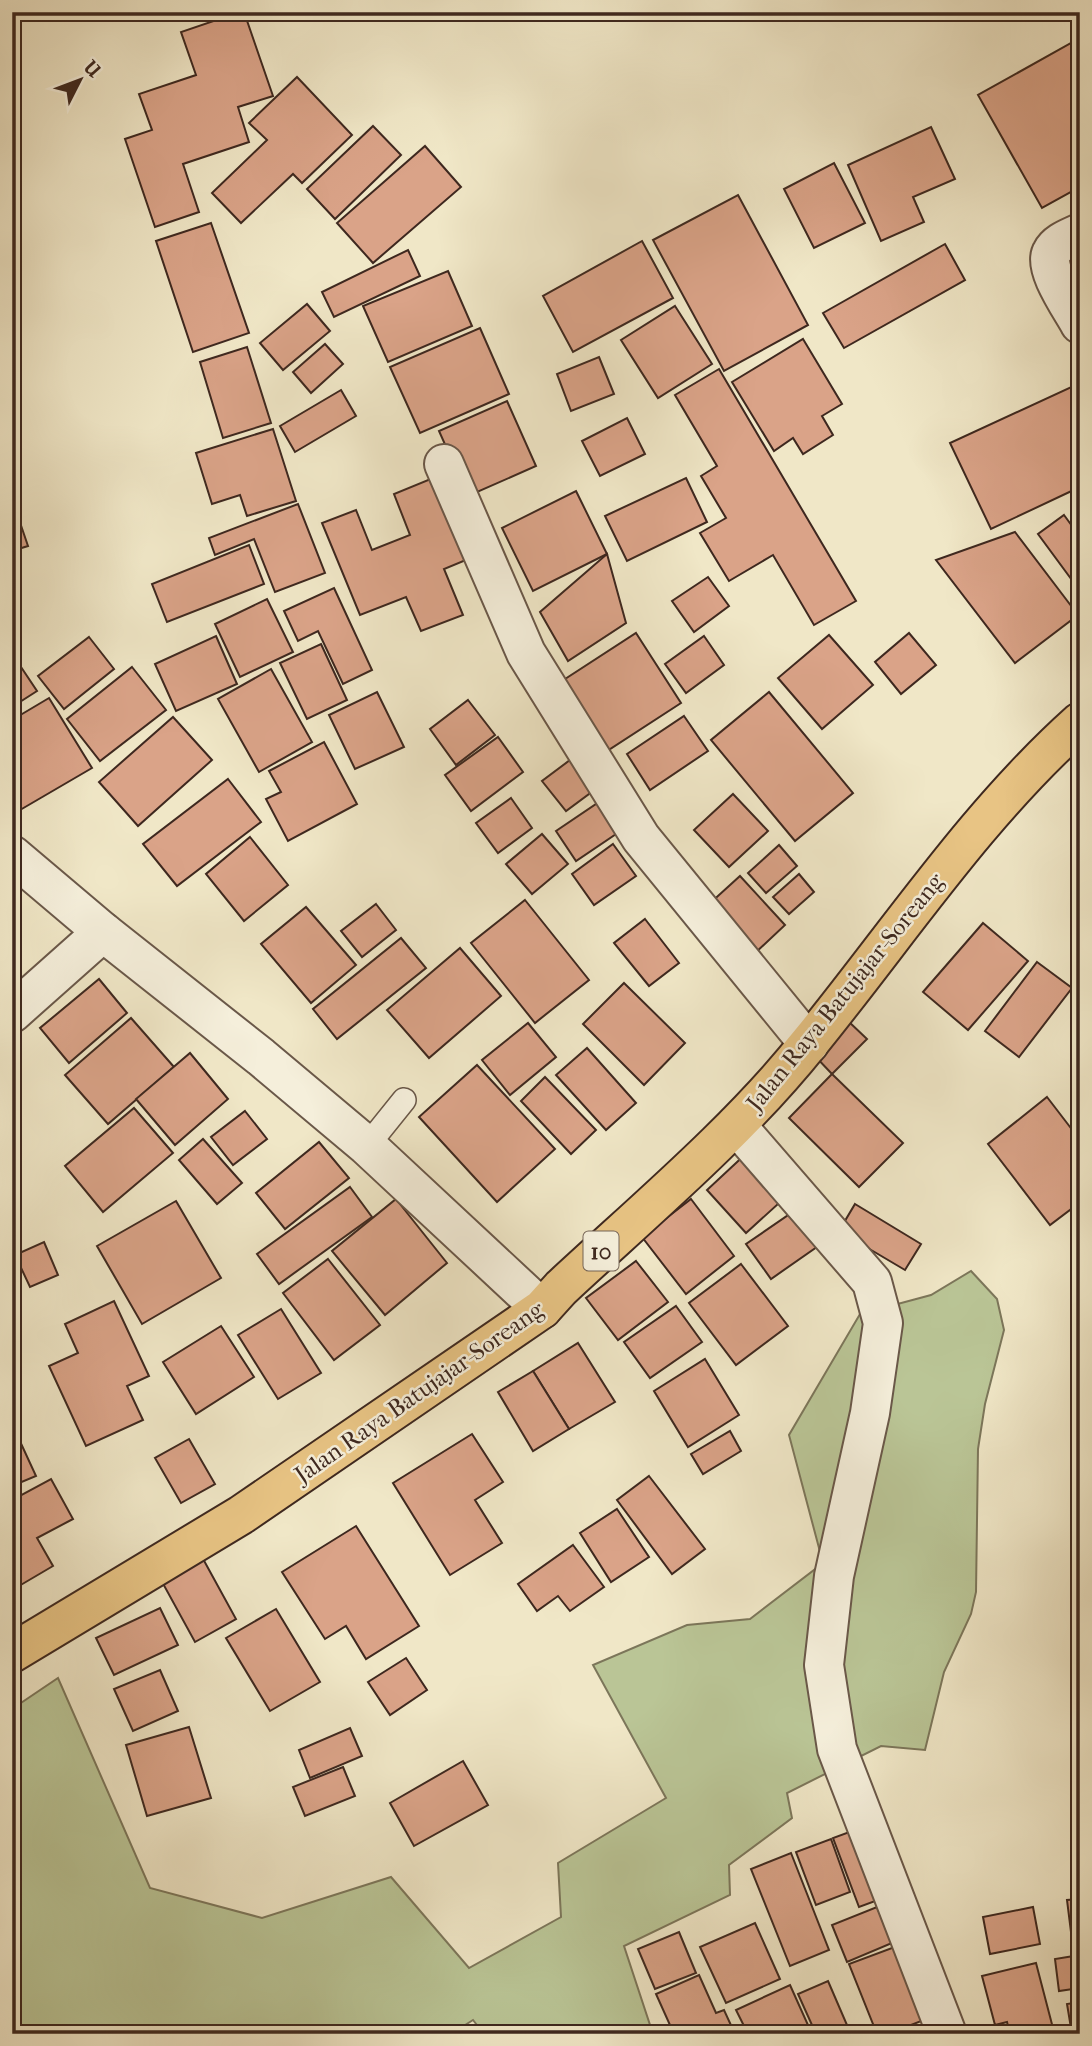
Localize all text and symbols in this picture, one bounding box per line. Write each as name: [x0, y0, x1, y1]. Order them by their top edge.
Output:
north arrow: [46, 46, 116, 116]
text: U: [78, 56, 105, 82]
street label: Jalan Raya Batujajar-Soreang: [739, 867, 950, 1118]
road number: 10: [584, 1232, 618, 1270]
street label: Jalan Raya Batujajar-Soreang: [287, 1295, 550, 1490]

